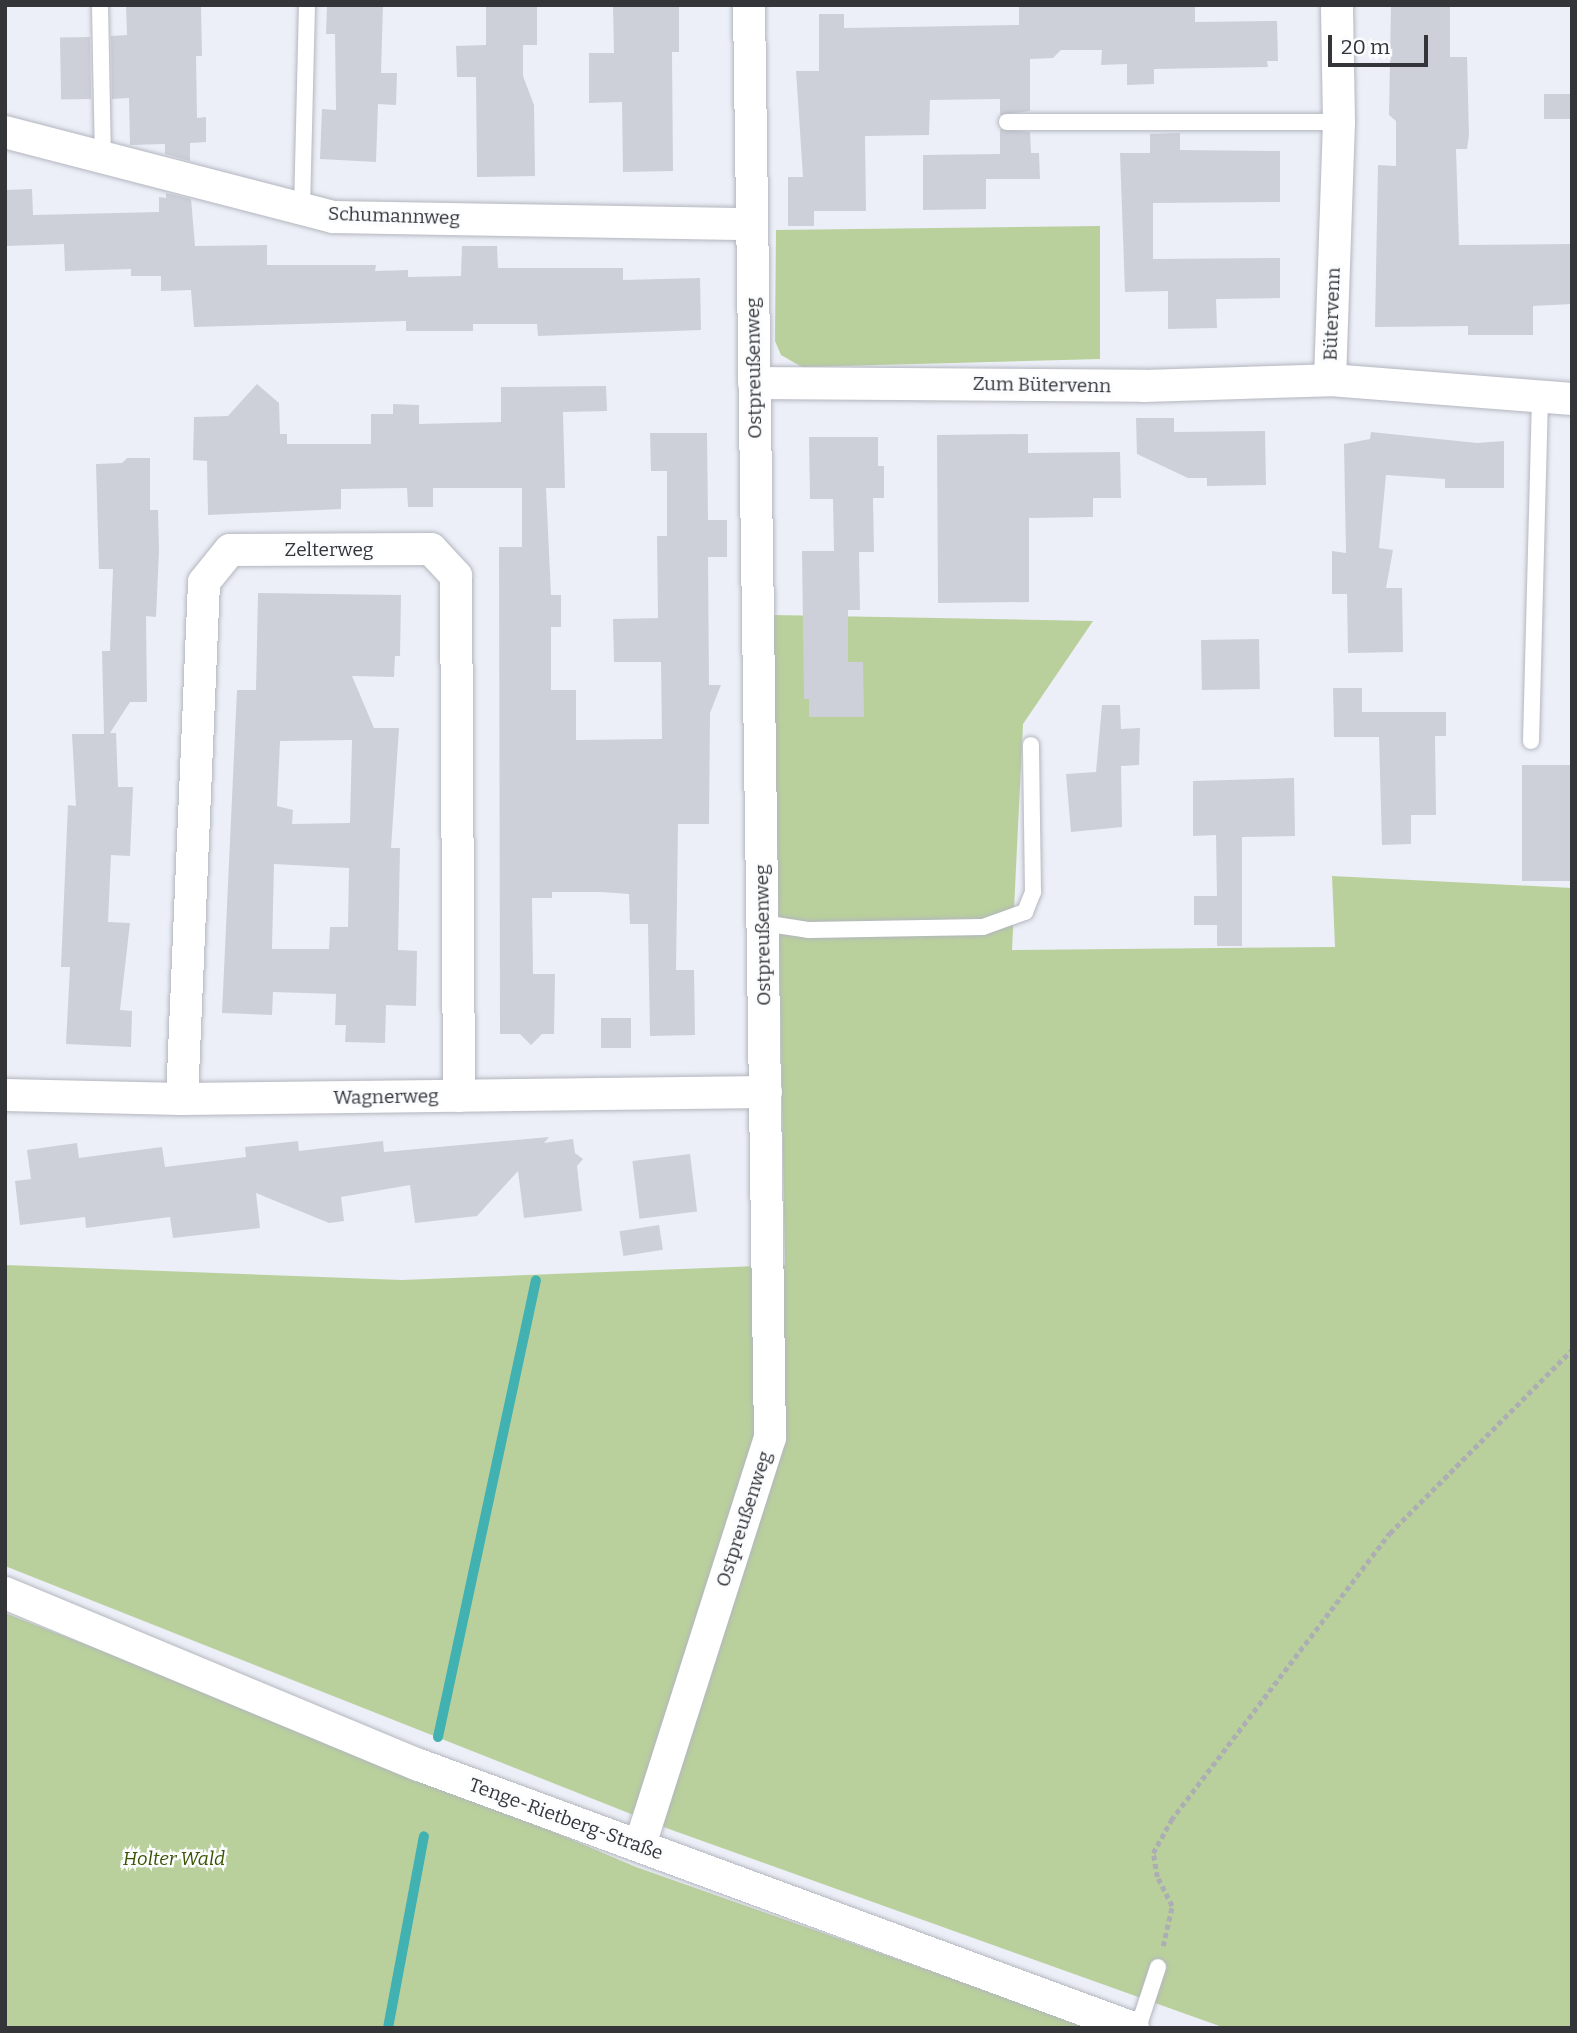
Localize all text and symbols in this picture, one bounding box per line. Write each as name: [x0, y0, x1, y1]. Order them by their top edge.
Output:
scale bar: [1332, 21, 1432, 65]
text: 20 m: [1341, 34, 1390, 60]
street label: Schumannweg: [328, 202, 460, 230]
street label: Bütervenn: [1319, 267, 1345, 361]
street label: Ostpreußenweg: [741, 297, 767, 439]
street label: Zum Bütervenn: [973, 372, 1111, 398]
street label: Zelterweg: [285, 539, 373, 561]
street label: Ostpreußenweg: [750, 864, 776, 1006]
street label: Wagnerweg: [333, 1085, 439, 1109]
street label: Ostpreußenweg: [711, 1448, 777, 1590]
street label: Tenge-Rietberg-Straße: [466, 1773, 666, 1865]
park label: Holter Wald: [123, 1848, 225, 1870]

